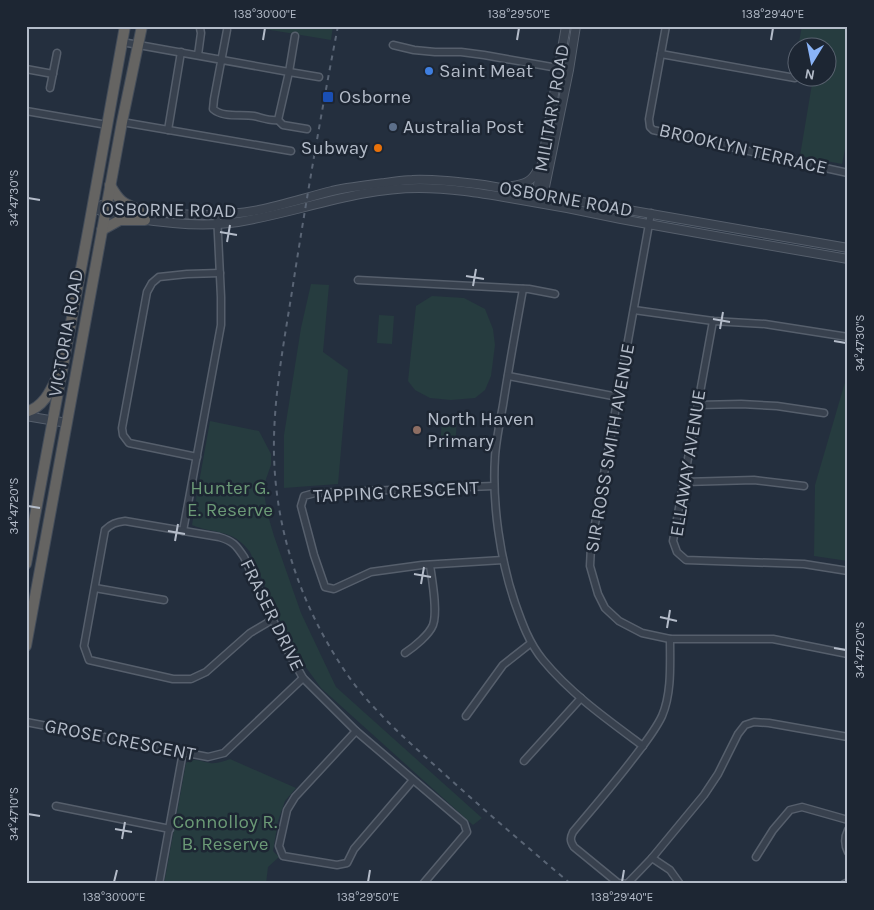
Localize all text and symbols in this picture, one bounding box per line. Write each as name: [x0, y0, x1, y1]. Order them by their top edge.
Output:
text: 138°30'00"E: [234, 7, 297, 21]
text: 138°29'50"E: [488, 7, 550, 21]
text: 138°29'40"E: [742, 7, 804, 21]
north arrow: [786, 38, 836, 88]
street label: MILITARY ROAD: [530, 42, 574, 174]
place label: Saint Meat: [439, 60, 533, 82]
marker: Saint Meat: [423, 65, 435, 77]
text: N: [803, 65, 816, 84]
place label: Osborne: [339, 86, 411, 108]
marker: Osborne: [321, 90, 335, 104]
place label: Australia Post: [403, 116, 524, 138]
street label: BROOKLYN TERRACE: [657, 119, 829, 179]
marker: Australia Post: [387, 121, 399, 133]
place label: Subway: [301, 137, 368, 159]
marker: Subway: [372, 142, 384, 154]
text: 34°47'30"S: [7, 170, 21, 226]
street label: OSBORNE ROAD: [498, 176, 634, 222]
street label: OSBORNE ROAD: [101, 198, 237, 222]
street label: VICTORIA ROAD: [44, 267, 88, 399]
text: 34°47'30"S: [853, 315, 867, 371]
street label: SIR ROSS SMITH AVENUE: [581, 342, 639, 554]
street label: ELLAWAY AVENUE: [666, 388, 710, 538]
place label: North Haven Primary: [427, 408, 534, 452]
marker: North Haven Primary: [411, 424, 423, 436]
park label: Hunter G. E. Reserve: [187, 477, 273, 521]
street label: TAPPING CRESCENT: [313, 477, 480, 507]
text: 34°47'20"S: [7, 478, 21, 534]
street label: FRASER DRIVE: [235, 555, 309, 675]
text: 34°47'20"S: [853, 622, 867, 678]
street label: GROSE CRESCENT: [43, 715, 198, 765]
text: 34°47'10"S: [7, 787, 21, 841]
park label: Connolloy R. B. Reserve: [173, 811, 277, 855]
text: 138°30'00"E: [83, 890, 146, 904]
text: 138°29'50"E: [337, 890, 399, 904]
text: 138°29'40"E: [591, 890, 653, 904]

